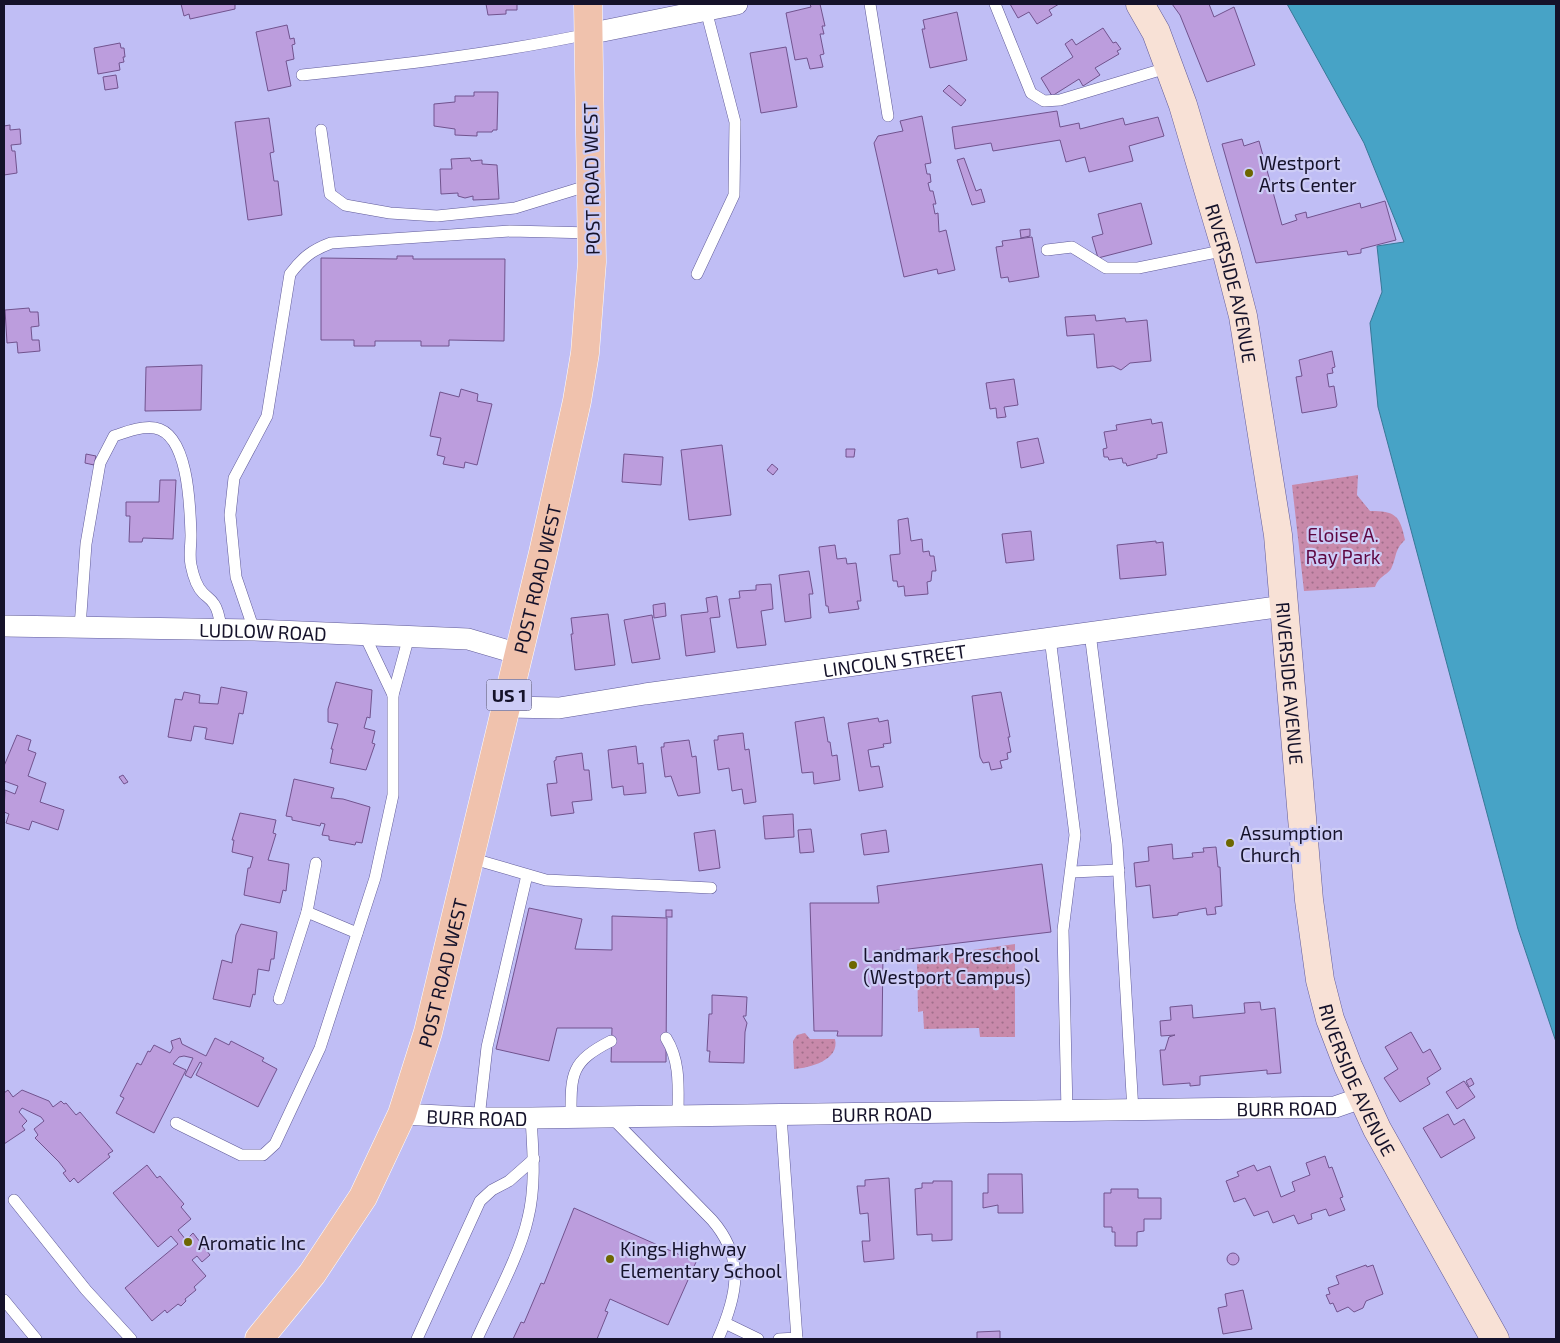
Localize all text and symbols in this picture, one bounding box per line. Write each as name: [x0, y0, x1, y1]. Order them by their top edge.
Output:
street label: POST ROAD WEST: [578, 103, 604, 255]
place label: Westport Arts Center: [1259, 151, 1357, 196]
marker: Westport Arts Center: [1243, 167, 1255, 179]
street label: RIVERSIDE AVENUE: [1201, 201, 1262, 365]
street label: POST ROAD WEST: [508, 502, 565, 656]
park label: Eloise A. Ray Park: [1306, 523, 1381, 568]
street label: RIVERSIDE AVENUE: [1272, 601, 1309, 766]
street label: LUDLOW ROAD: [199, 618, 327, 645]
street label: LINCOLN STREET: [821, 638, 968, 681]
road number: US 1: [486, 680, 532, 710]
place label: Assumption Church: [1240, 821, 1343, 866]
marker: Assumption Church: [1224, 837, 1236, 849]
street label: POST ROAD WEST: [412, 896, 471, 1050]
place label: Landmark Preschool (Westport Campus): [863, 943, 1040, 988]
marker: Landmark Preschool (Westport Campus): [847, 959, 859, 971]
street label: RIVERSIDE AVENUE: [1315, 1001, 1401, 1159]
street label: BURR ROAD: [1236, 1095, 1337, 1120]
street label: BURR ROAD: [831, 1101, 933, 1125]
street label: BURR ROAD: [426, 1104, 527, 1130]
place label: Aromatic Inc: [198, 1231, 306, 1254]
marker: Aromatic Inc: [182, 1236, 194, 1248]
place label: Kings Highway Elementary School: [620, 1237, 782, 1282]
marker: Kings Highway Elementary School: [604, 1253, 616, 1265]

